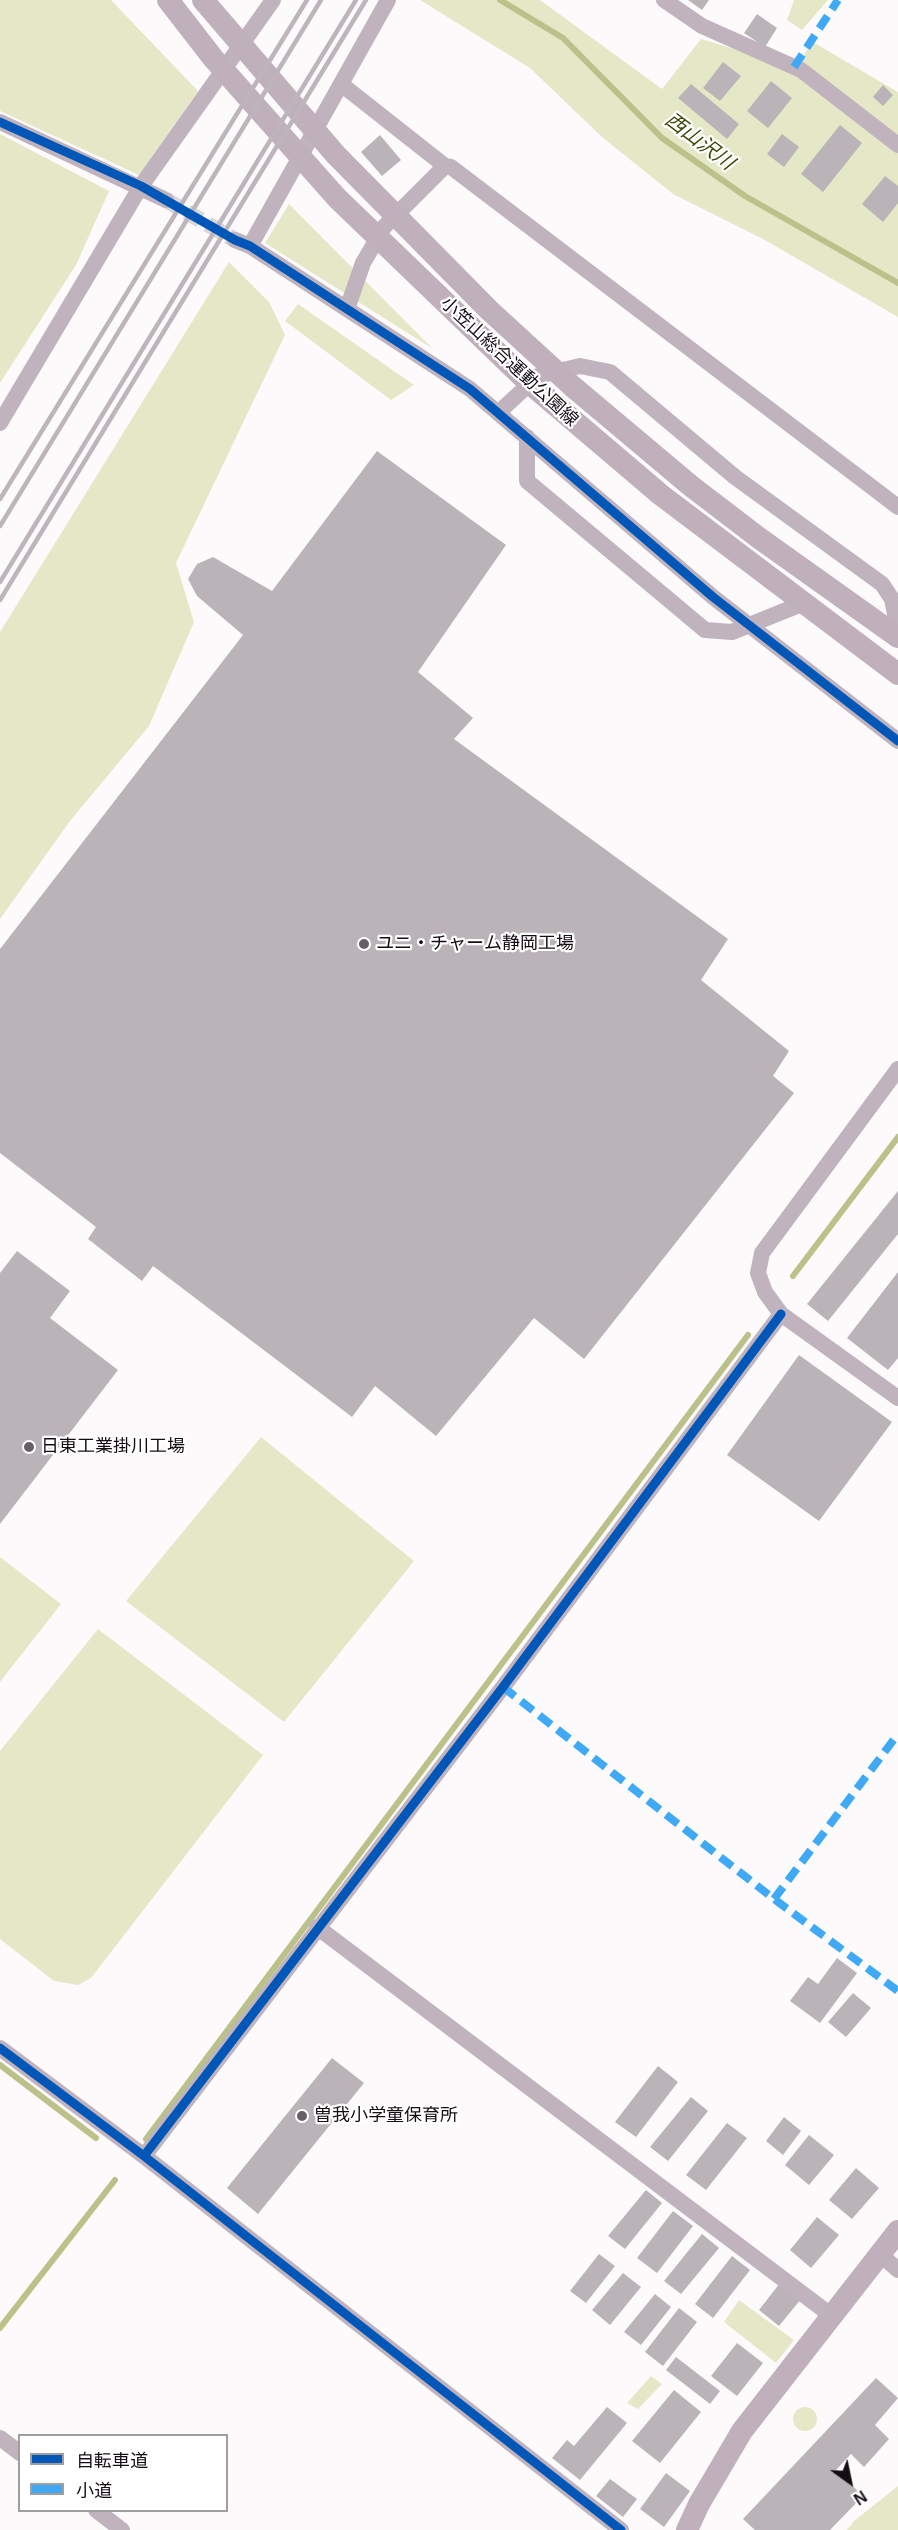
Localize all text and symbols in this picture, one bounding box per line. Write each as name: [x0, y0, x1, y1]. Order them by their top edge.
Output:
water label: 西山沢川: [660, 108, 738, 176]
street label: 小笠山総合運動公園線: [436, 293, 582, 431]
place label: ユニ・チャーム静岡工場: [376, 933, 574, 955]
marker: ユニ・チャーム静岡工場: [357, 937, 371, 951]
place label: 日東工業掛川工場: [41, 1436, 185, 1458]
marker: 日東工業掛川工場: [22, 1440, 36, 1454]
place label: 曽我小学童保育所: [314, 2105, 458, 2127]
marker: 曽我小学童保育所: [295, 2109, 309, 2123]
legend: [18, 2434, 228, 2512]
text: 自転車道: [76, 2451, 148, 2471]
north arrow: [820, 2452, 880, 2512]
text: 小道: [76, 2481, 112, 2501]
text: N: [851, 2487, 870, 2508]

